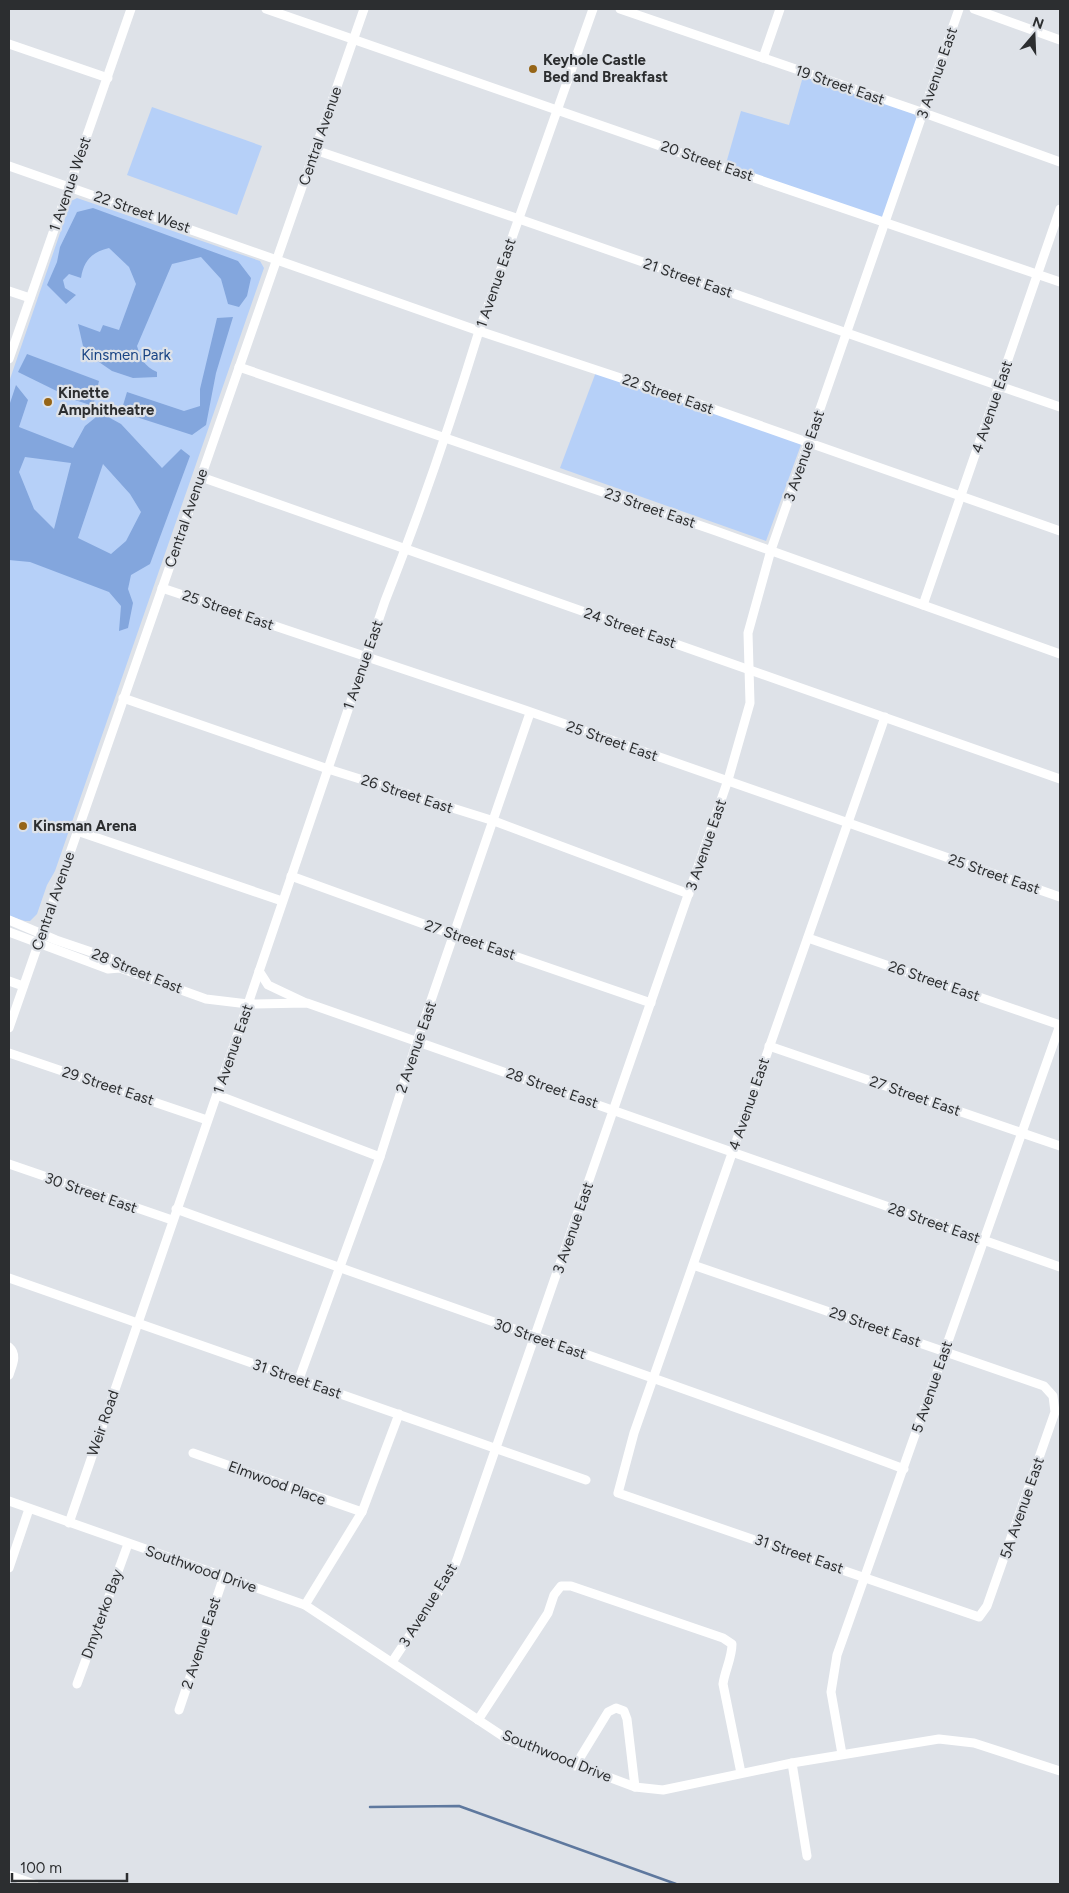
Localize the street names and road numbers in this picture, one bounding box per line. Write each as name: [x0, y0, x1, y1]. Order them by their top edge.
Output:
street label: 3 Avenue East: [913, 25, 961, 121]
street label: 19 Street East: [793, 61, 887, 109]
street label: Central Avenue: [295, 84, 345, 188]
street label: 1 Avenue West: [45, 134, 95, 234]
street label: 20 Street East: [658, 137, 756, 185]
street label: 22 Street West: [91, 187, 193, 237]
street label: 1 Avenue East: [472, 236, 520, 330]
street label: 21 Street East: [641, 254, 735, 302]
street label: 4 Avenue East: [968, 358, 1016, 456]
street label: 22 Street East: [620, 370, 716, 418]
street label: 3 Avenue East: [780, 408, 828, 504]
street label: Central Avenue: [161, 466, 211, 570]
street label: 23 Street East: [602, 484, 698, 532]
street label: 25 Street East: [180, 586, 276, 634]
street label: 24 Street East: [582, 604, 679, 652]
street label: 1 Avenue East: [339, 618, 387, 712]
street label: 25 Street East: [564, 717, 660, 765]
street label: 26 Street East: [359, 771, 455, 817]
street label: 3 Avenue East: [682, 797, 730, 893]
street label: Central Avenue: [28, 849, 78, 953]
street label: 25 Street East: [946, 850, 1042, 898]
street label: 27 Street East: [422, 916, 518, 964]
street label: 28 Street East: [89, 945, 185, 997]
street label: 26 Street East: [886, 957, 982, 1005]
street label: 2 Avenue East: [392, 999, 440, 1095]
street label: 1 Avenue East: [209, 1002, 257, 1096]
street label: 4 Avenue East: [725, 1055, 773, 1153]
street label: 29 Street East: [60, 1063, 156, 1109]
street label: 28 Street East: [504, 1064, 601, 1112]
street label: 27 Street East: [867, 1072, 963, 1120]
street label: 30 Street East: [43, 1169, 140, 1217]
street label: 3 Avenue East: [549, 1180, 597, 1276]
street label: 28 Street East: [886, 1199, 983, 1247]
street label: 29 Street East: [827, 1303, 923, 1351]
street label: 30 Street East: [492, 1315, 589, 1363]
street label: 5 Avenue East: [908, 1338, 956, 1435]
street label: 31 Street East: [250, 1355, 344, 1403]
street label: Weir Road: [83, 1388, 123, 1458]
street label: 5A Avenue East: [996, 1455, 1048, 1561]
street label: Elmwood Place: [226, 1457, 328, 1509]
street label: 31 Street East: [752, 1530, 846, 1578]
street label: Southwood Drive: [143, 1542, 259, 1596]
street label: 3 Avenue East: [395, 1559, 461, 1650]
street label: Dmyterko Bay: [77, 1567, 127, 1661]
street label: 2 Avenue East: [178, 1594, 224, 1691]
street label: Southwood Drive: [500, 1726, 614, 1786]

